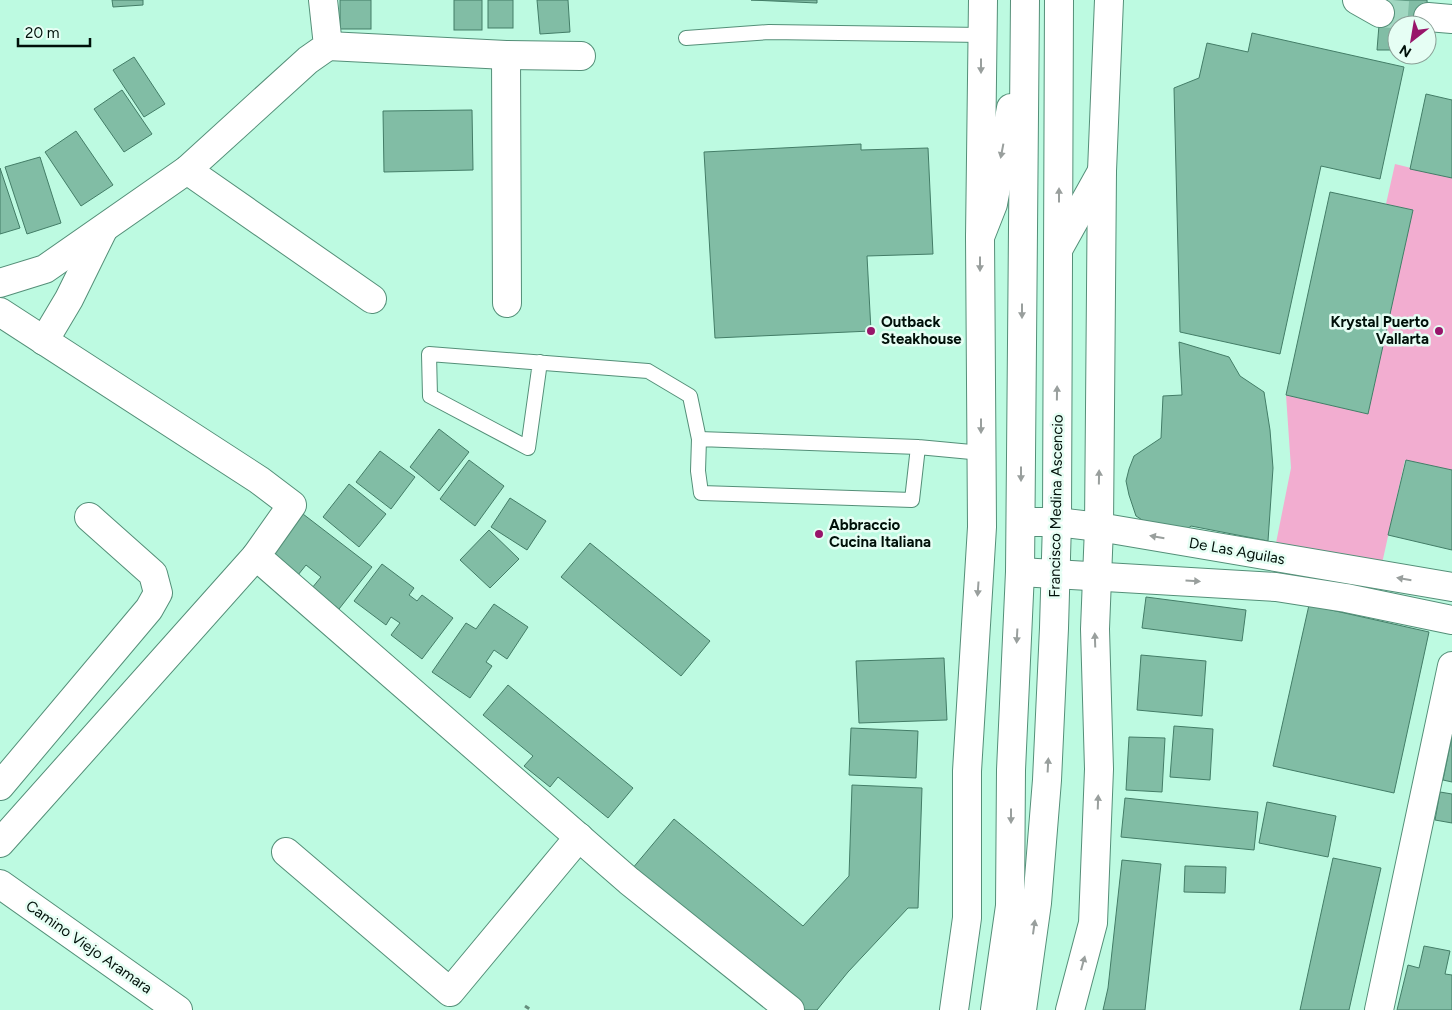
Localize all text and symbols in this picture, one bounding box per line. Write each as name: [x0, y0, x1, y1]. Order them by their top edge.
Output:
scale bar: [18, 15, 90, 47]
north arrow: [1387, 15, 1437, 65]
text: 20 m: [25, 24, 59, 42]
text: N: [1397, 41, 1415, 61]
one-way arrow: [977, 58, 985, 74]
one-way arrow: [998, 144, 1006, 160]
one-way arrow: [1055, 187, 1063, 203]
one-way arrow: [976, 256, 984, 272]
one-way arrow: [1018, 303, 1026, 319]
place label: Outback Steakhouse: [881, 313, 962, 348]
place label: Krystal Puerto Vallarta: [1331, 313, 1429, 348]
marker: Outback Steakhouse: [865, 325, 877, 337]
marker: Krystal Puerto Vallarta: [1433, 325, 1445, 337]
one-way arrow: [1053, 385, 1061, 401]
street label: Francisco Medina Ascencio: [1045, 414, 1067, 598]
one-way arrow: [978, 418, 986, 434]
one-way arrow: [1017, 466, 1025, 482]
one-way arrow: [1095, 469, 1103, 485]
place label: Abbraccio Cucina Italiana: [829, 516, 931, 551]
marker: Abbraccio Cucina Italiana: [813, 528, 825, 540]
one-way arrow: [1149, 533, 1165, 541]
street label: De Las Aguilas: [1188, 534, 1286, 568]
one-way arrow: [1396, 575, 1412, 583]
one-way arrow: [1185, 578, 1201, 586]
one-way arrow: [974, 581, 982, 597]
one-way arrow: [1013, 628, 1021, 644]
one-way arrow: [1091, 631, 1099, 647]
one-way arrow: [1044, 757, 1052, 773]
one-way arrow: [1094, 794, 1102, 810]
one-way arrow: [1007, 808, 1015, 824]
street label: Camino Viejo Aramara: [22, 897, 156, 997]
one-way arrow: [1030, 919, 1038, 935]
one-way arrow: [1079, 955, 1087, 970]

